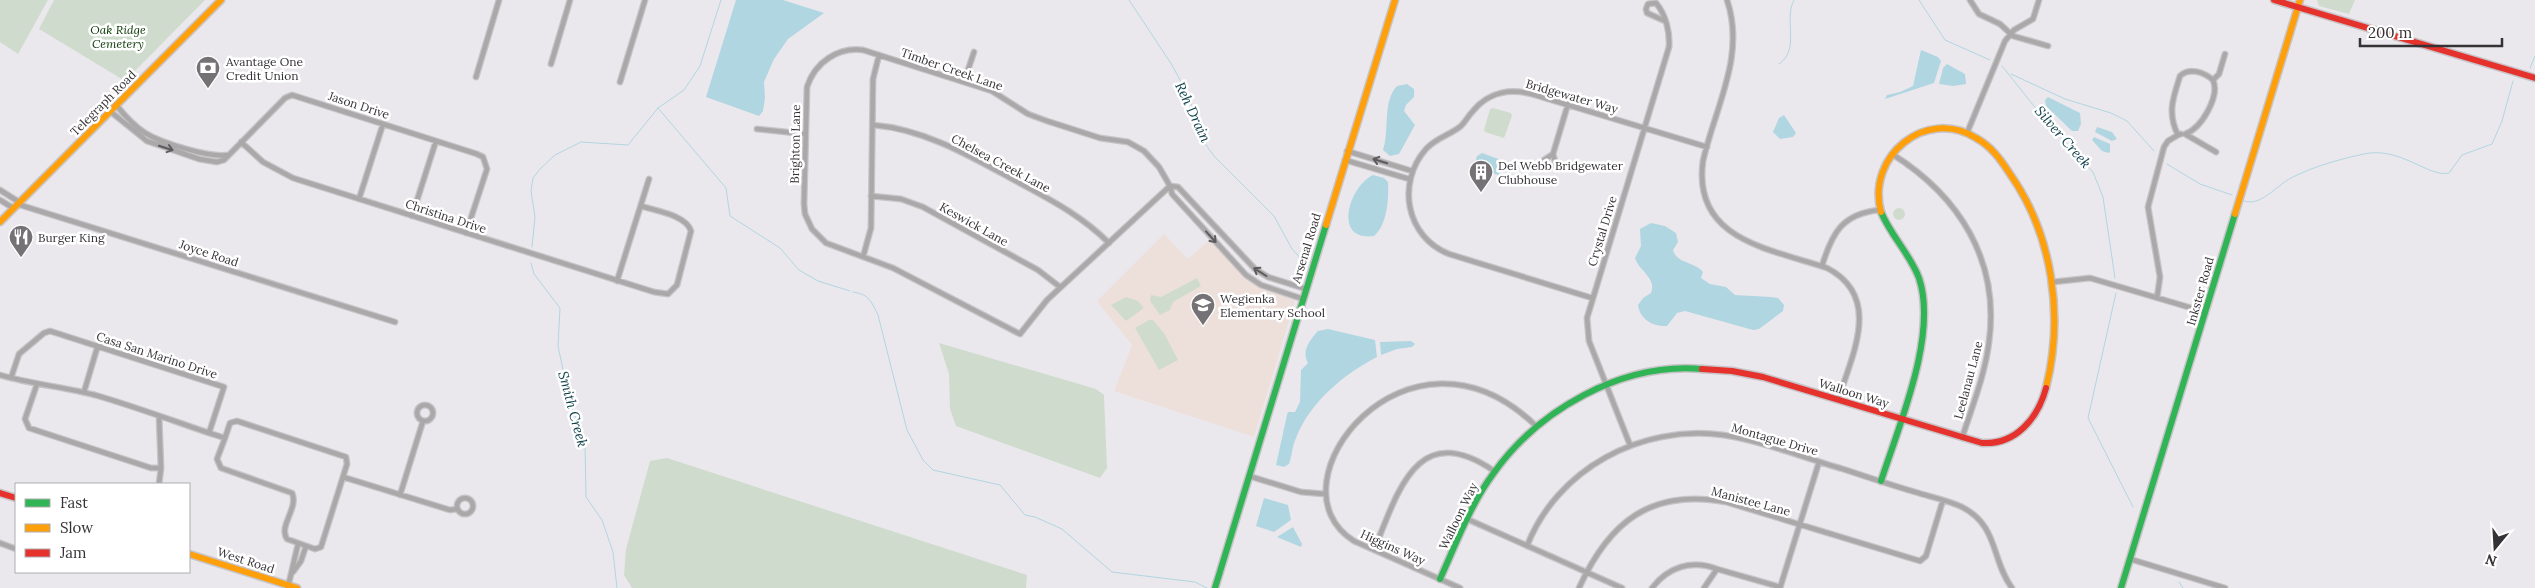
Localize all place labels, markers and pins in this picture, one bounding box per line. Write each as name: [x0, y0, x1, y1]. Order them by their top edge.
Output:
place label: Avantage One Credit Union: [225, 54, 303, 83]
bank icon: Avantage One Credit Union: [195, 55, 221, 89]
place label: Del Webb Bridgewater Clubhouse: [1498, 158, 1624, 187]
building icon: Del Webb Bridgewater Clubhouse: [1468, 159, 1494, 193]
restaurant icon: Burger King: [8, 224, 34, 258]
place label: Burger King: [38, 230, 105, 245]
place label: Wegienka Elementary School: [1220, 291, 1325, 320]
school or university icon: Wegienka Elementary School: [1190, 292, 1216, 326]

